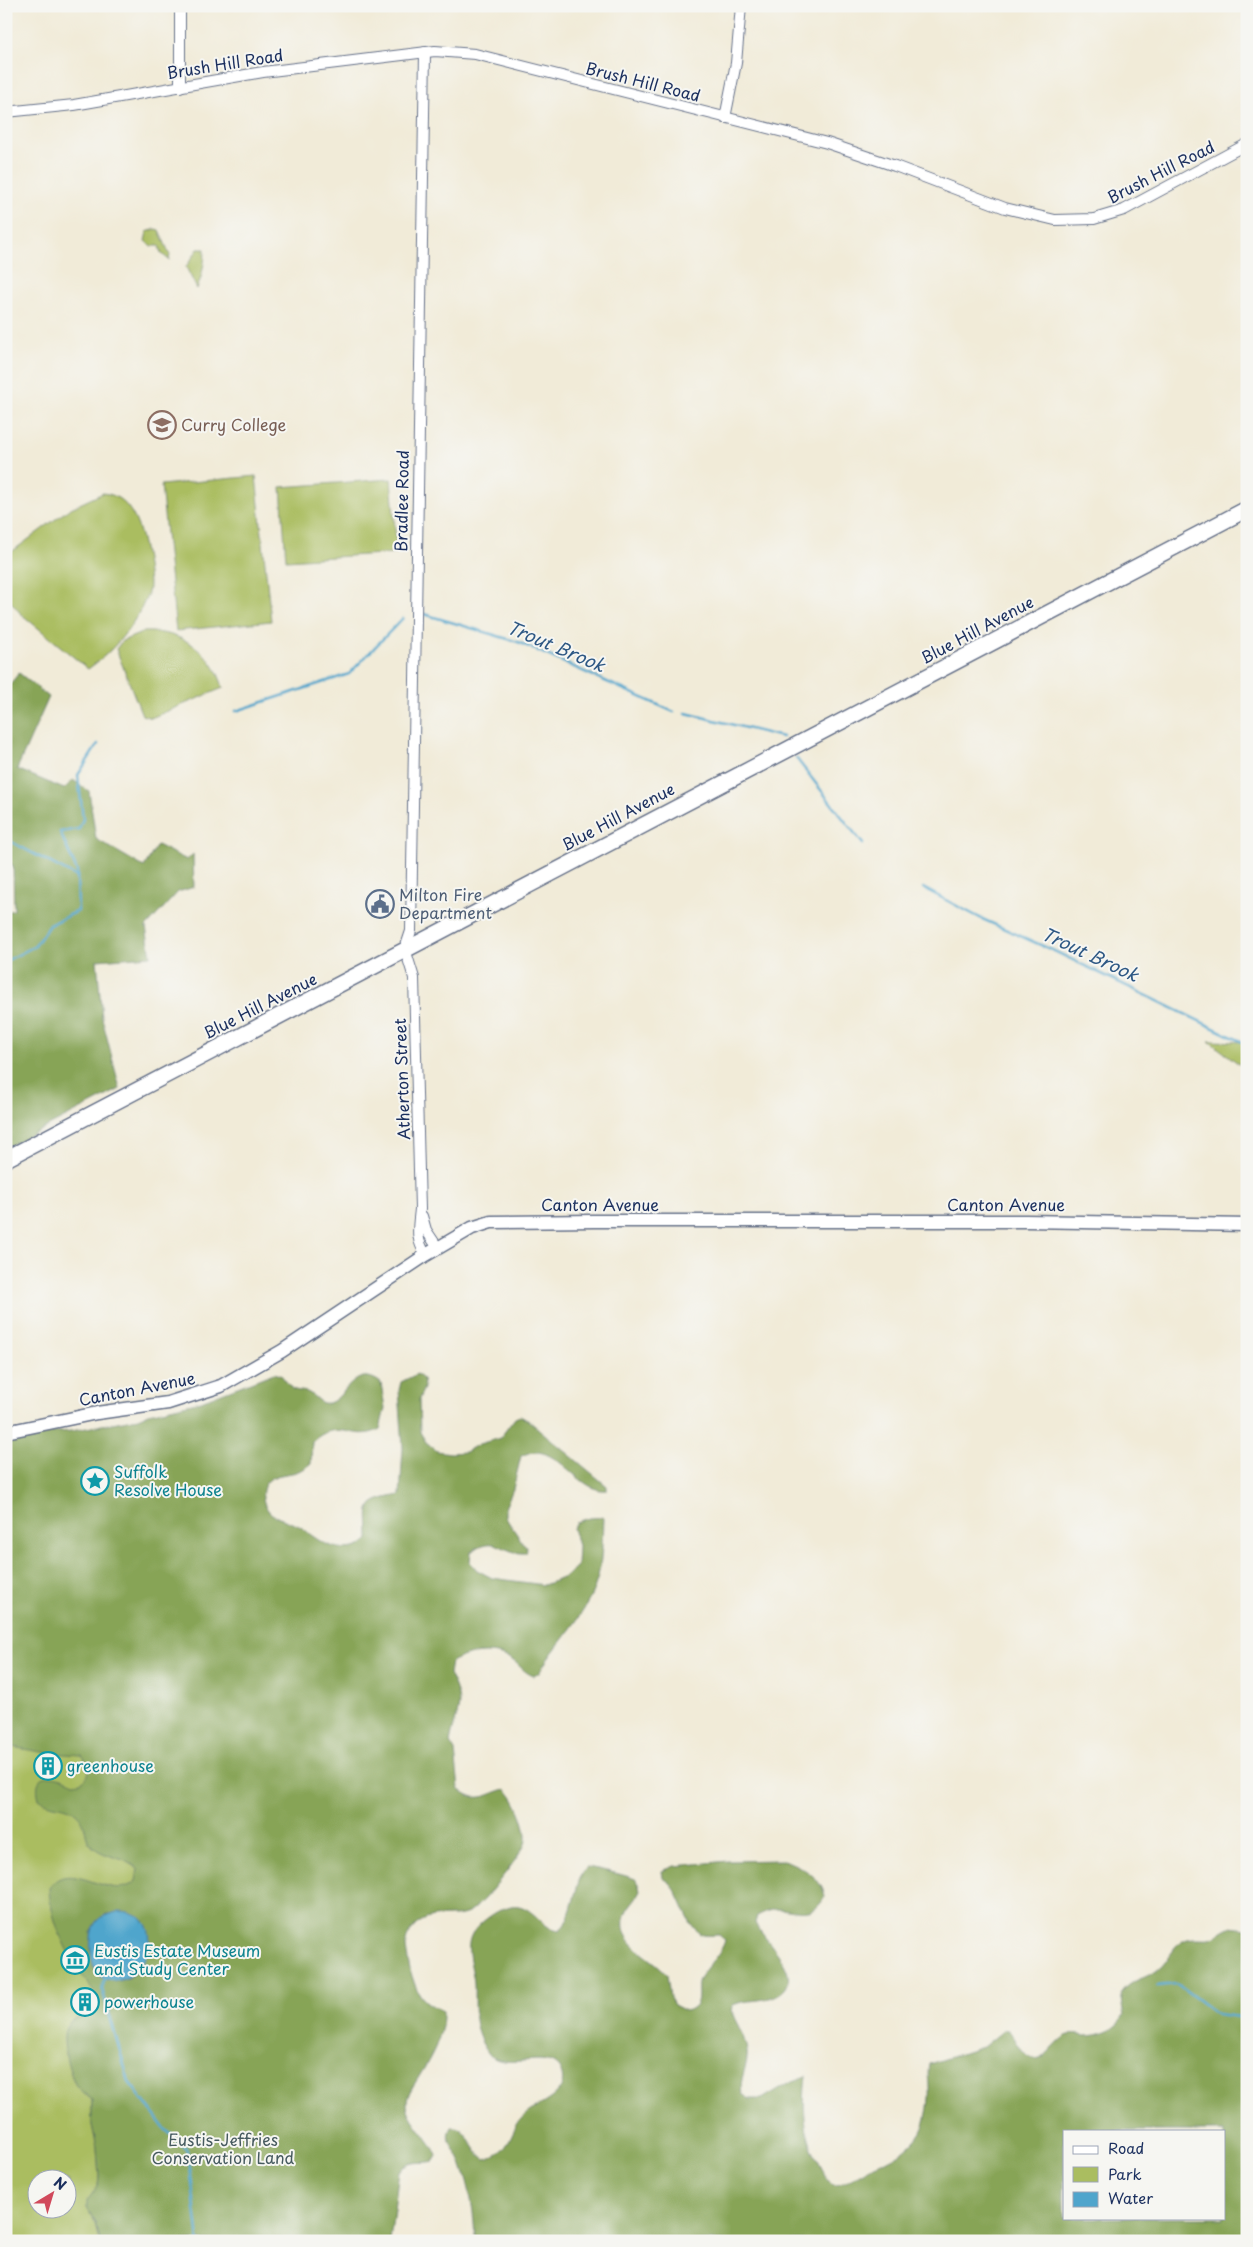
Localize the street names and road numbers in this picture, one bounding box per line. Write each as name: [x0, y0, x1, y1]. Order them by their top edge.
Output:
street label: Brush Hill Road: [165, 42, 285, 84]
street label: Brush Hill Road: [583, 55, 703, 107]
street label: Brush Hill Road: [1103, 134, 1218, 208]
street label: Bradlee Road: [388, 450, 414, 552]
street label: Blue Hill Avenue: [916, 589, 1037, 669]
street label: Blue Hill Avenue: [557, 776, 678, 856]
street label: Blue Hill Avenue: [199, 966, 320, 1044]
street label: Atherton Street: [387, 1017, 415, 1140]
street label: Canton Avenue: [541, 1192, 659, 1216]
street label: Canton Avenue: [947, 1192, 1065, 1216]
street label: Canton Avenue: [77, 1365, 197, 1411]

